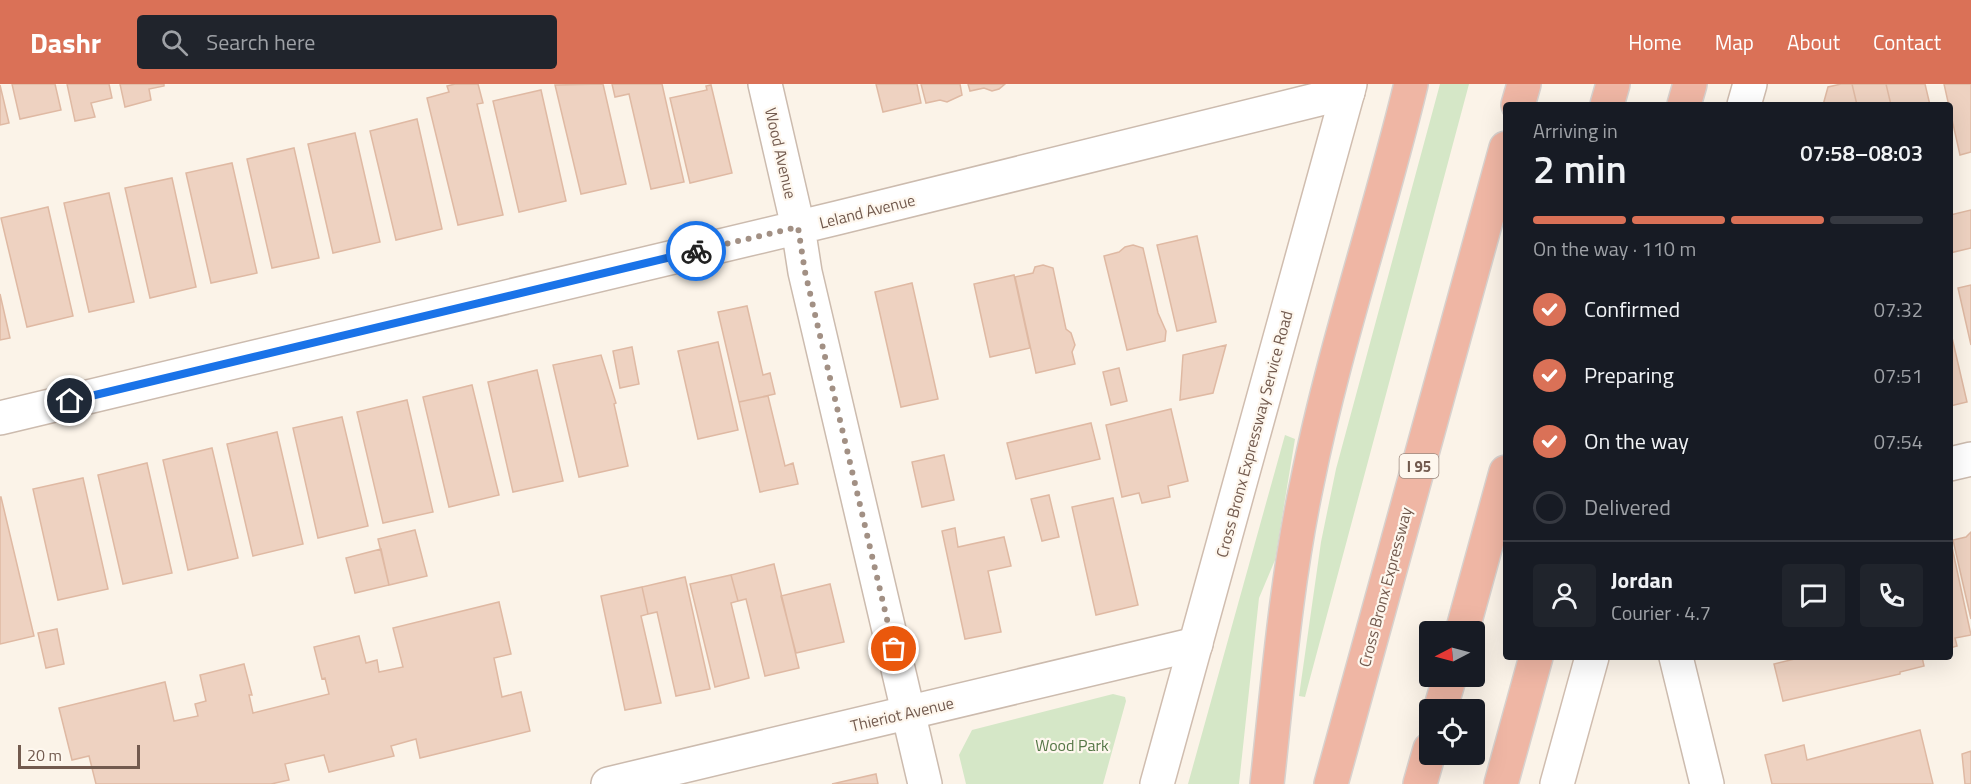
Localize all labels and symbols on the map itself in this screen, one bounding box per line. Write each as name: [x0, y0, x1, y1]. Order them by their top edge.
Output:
street label: Wood Avenue: [759, 105, 803, 201]
street label: Leland Avenue: [817, 188, 917, 234]
courier: [666, 221, 726, 281]
street label: Cross Bronx Expressway Service Road: [1209, 308, 1299, 560]
pin: [44, 375, 95, 426]
road number: I 95: [1400, 454, 1438, 478]
street label: Cross Bronx Expressway: [1352, 504, 1418, 670]
north arrow: [1419, 621, 1485, 687]
pin: [868, 623, 919, 674]
street label: Thieriot Avenue: [848, 690, 956, 738]
park label: Wood Park: [1035, 733, 1109, 757]
scale bar: [18, 742, 140, 770]

